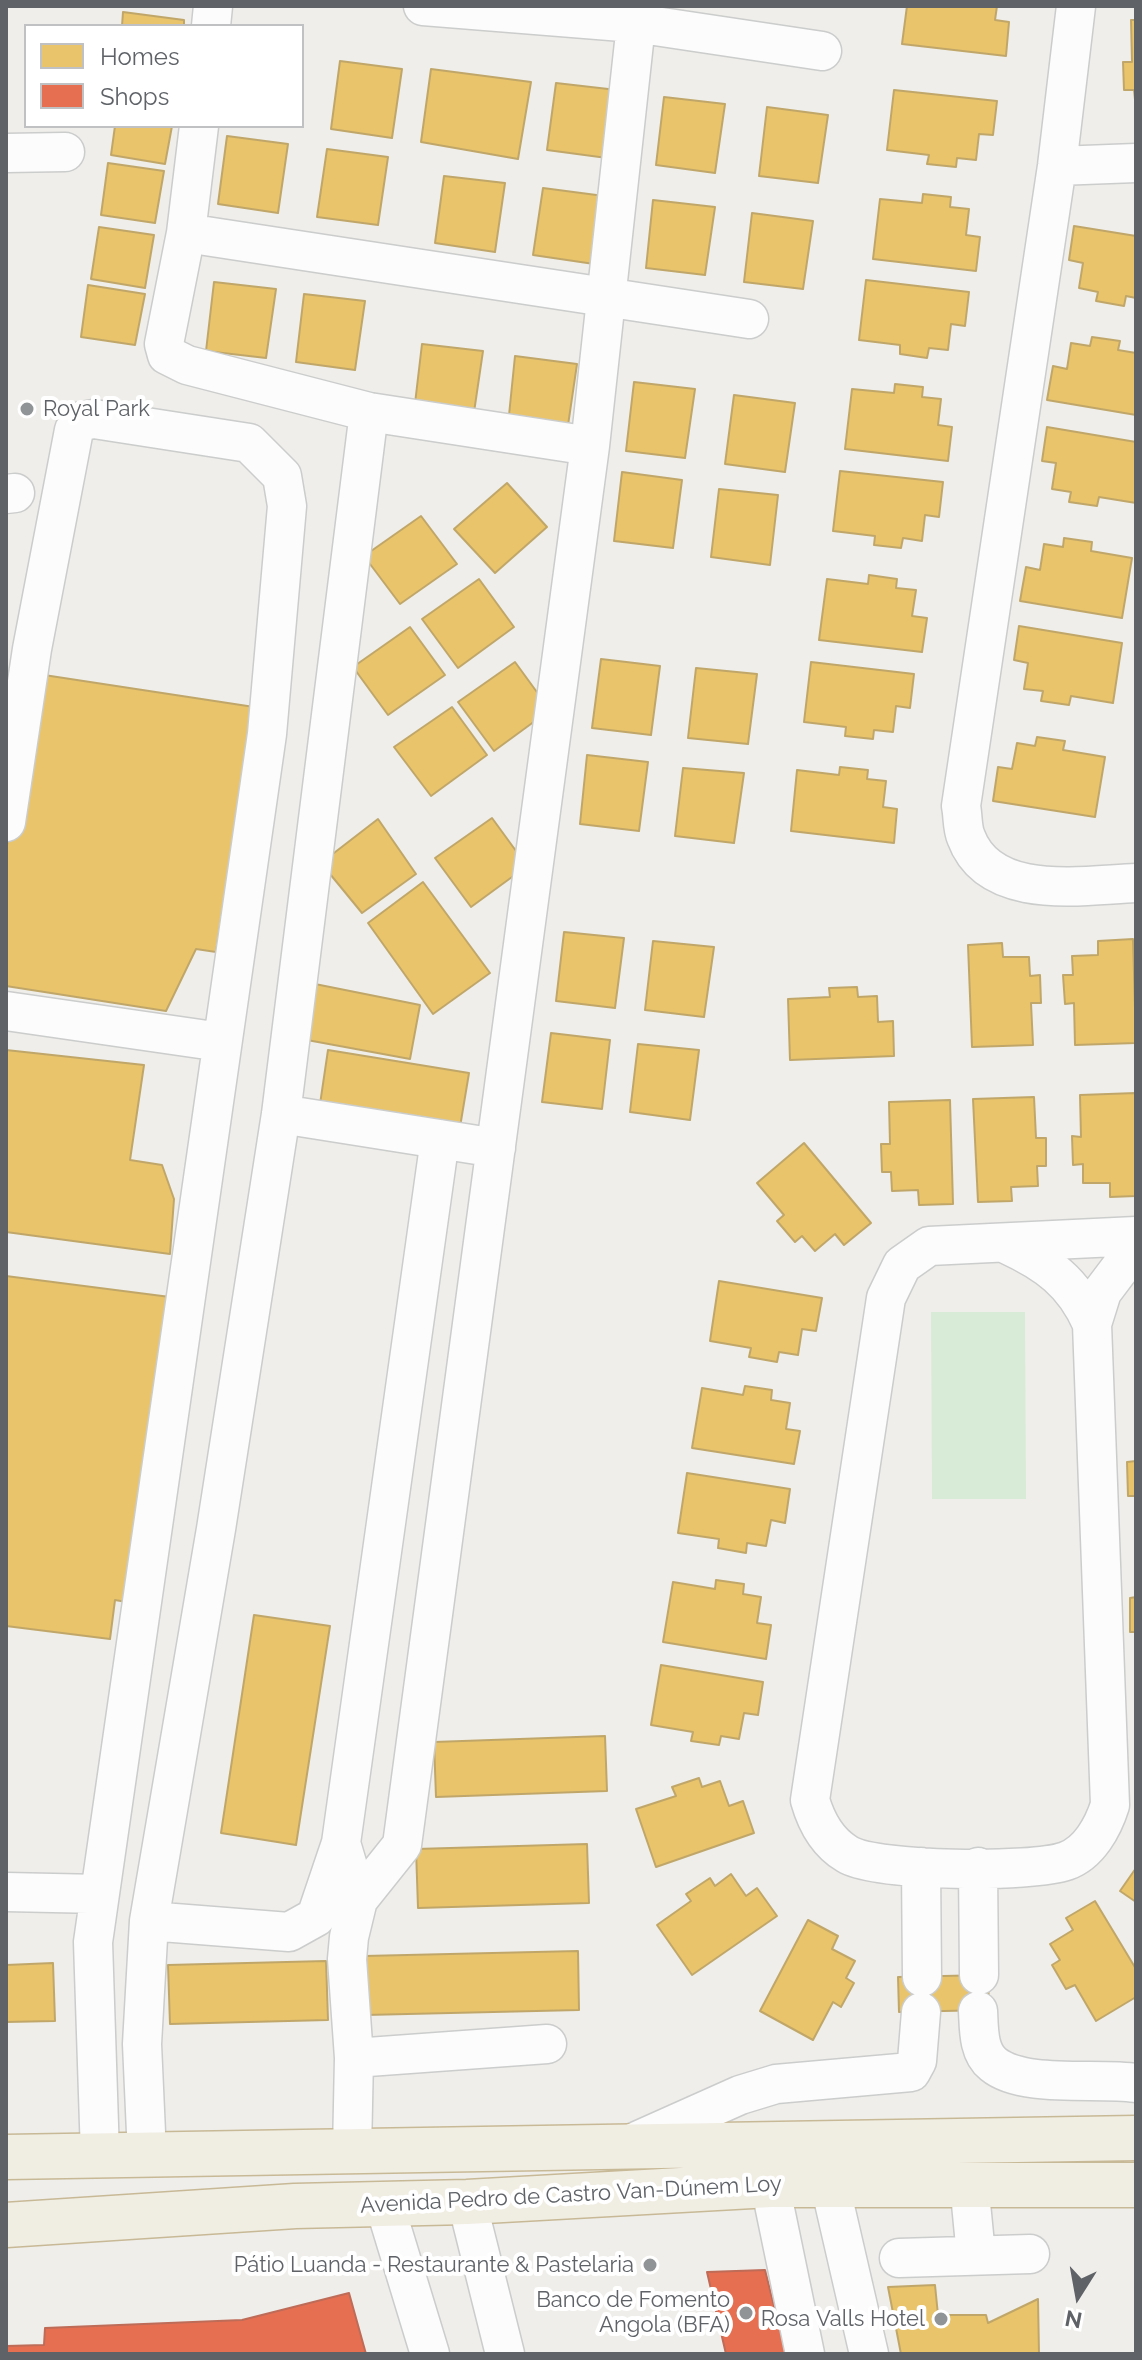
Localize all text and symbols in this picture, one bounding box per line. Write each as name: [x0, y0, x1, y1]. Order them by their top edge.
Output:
legend: [24, 24, 304, 128]
text: Homes: [100, 42, 180, 71]
text: Shops: [100, 82, 169, 111]
place label: Royal Park: [43, 396, 150, 422]
marker: Royal Park: [18, 400, 36, 418]
street label: Avenida Pedro de Castro Van-Dúnem Loy: [359, 2171, 783, 2219]
place label: Pátio Luanda - Restaurante & Pastelaria: [234, 2252, 634, 2278]
marker: Pátio Luanda - Restaurante & Pastelaria: [641, 2256, 659, 2274]
north arrow: [1038, 2256, 1118, 2336]
place label: Banco de Fomento Angola (BFA): [536, 2287, 730, 2338]
marker: Banco de Fomento Angola (BFA): [737, 2304, 755, 2322]
text: N: [1063, 2305, 1084, 2334]
place label: Rosa Valls Hotel: [761, 2306, 925, 2332]
marker: Rosa Valls Hotel: [932, 2310, 950, 2328]

